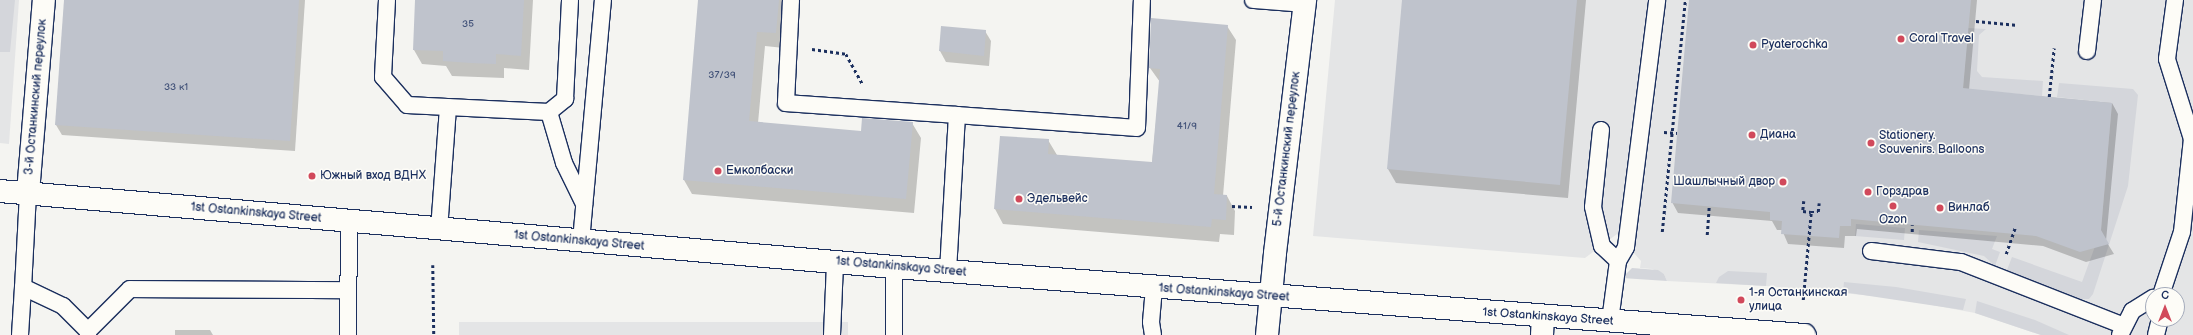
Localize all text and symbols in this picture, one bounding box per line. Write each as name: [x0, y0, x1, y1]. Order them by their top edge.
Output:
street label: 3-й Останкинский переулок: [22, 18, 50, 176]
house number: 35: [462, 19, 474, 31]
place label: Coral Travel: [1909, 32, 1974, 46]
marker: Coral Travel: [1896, 34, 1906, 44]
place label: Pyaterochka: [1761, 38, 1828, 52]
marker: Pyaterochka: [1748, 40, 1758, 50]
house number: 37/39: [708, 70, 736, 82]
street label: 5-й Останкинский переулок: [1270, 71, 1304, 227]
house number: 33 к1: [164, 82, 188, 94]
house number: 41/9: [1177, 121, 1197, 133]
place label: Диана: [1760, 128, 1796, 142]
place label: Stationery. Souvenirs. Balloons: [1879, 129, 1984, 157]
marker: Диана: [1747, 130, 1757, 140]
marker: Stationery. Souvenirs. Balloons: [1866, 138, 1876, 148]
place label: Емколбаски: [726, 164, 793, 178]
marker: Емколбаски: [713, 166, 723, 176]
place label: Южный вход ВДНХ: [320, 169, 426, 183]
marker: Южный вход ВДНХ: [307, 171, 317, 181]
place label: Шашлычный двор: [1673, 175, 1775, 189]
marker: Шашлычный двор: [1778, 177, 1788, 187]
place label: Горздрав: [1876, 185, 1929, 199]
marker: Горздрав: [1863, 187, 1873, 197]
place label: Эдельвейс: [1027, 192, 1088, 206]
marker: Эдельвейс: [1014, 194, 1024, 204]
street label: 1st Ostankinskaya Street: [190, 200, 322, 226]
marker: Ozon: [1888, 201, 1898, 211]
place label: Винлаб: [1948, 201, 1990, 215]
marker: Винлаб: [1935, 203, 1945, 213]
place label: Ozon: [1879, 213, 1907, 227]
street label: 1st Ostankinskaya Street: [513, 228, 645, 254]
street label: 1st Ostankinskaya Street: [835, 254, 967, 280]
street label: 1st Ostankinskaya Street: [1158, 281, 1290, 305]
place label: 1-я Останкинская улица: [1749, 286, 1847, 314]
north arrow: [2145, 287, 2185, 327]
text: С: [2161, 289, 2169, 302]
marker: 1-я Останкинская улица: [1736, 295, 1746, 305]
street label: 1st Ostankinskaya Street: [1482, 305, 1614, 329]

